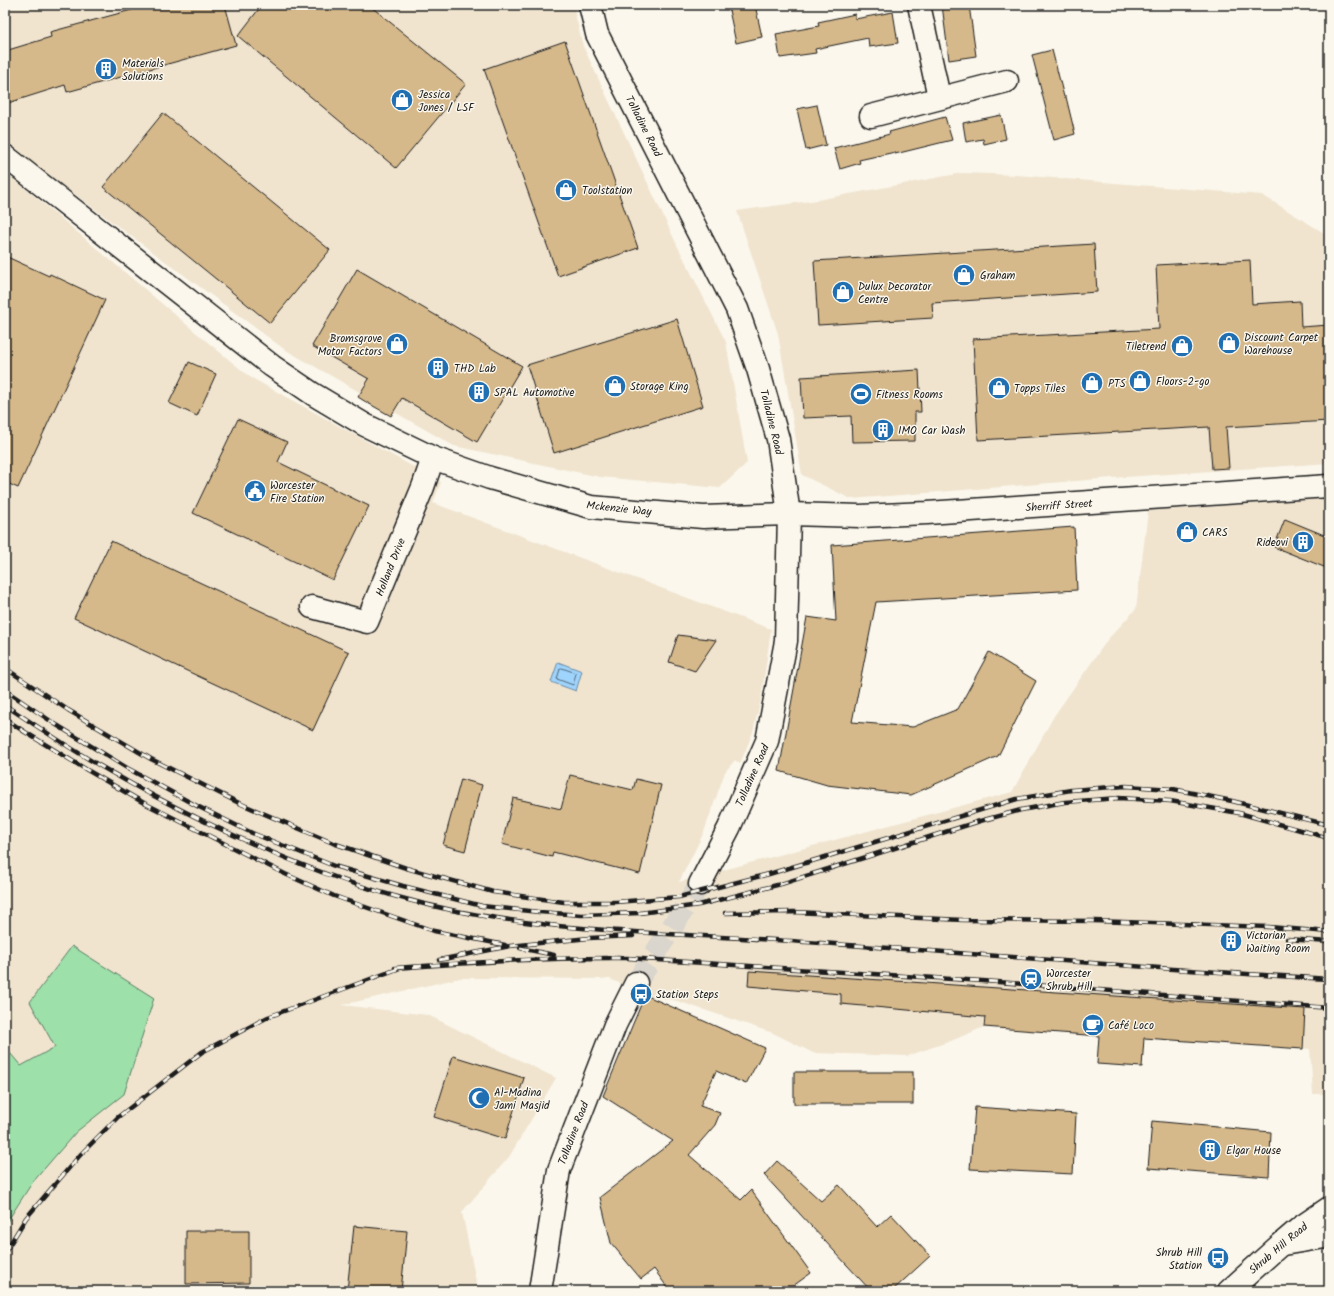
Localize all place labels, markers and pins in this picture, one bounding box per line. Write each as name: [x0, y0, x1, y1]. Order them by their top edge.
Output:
place label: Materials Solutions: [122, 55, 164, 86]
building icon: Materials Solutions: [93, 56, 119, 82]
place label: Jessica Jones / LSF: [418, 86, 475, 117]
shop icon: Jessica Jones / LSF: [389, 87, 415, 113]
shop icon: Toolstation: [553, 177, 579, 203]
place label: Toolstation: [582, 182, 633, 200]
shop icon: Graham: [951, 262, 977, 288]
place label: Graham: [980, 267, 1016, 285]
place label: Dulux Decorator Centre: [858, 278, 932, 309]
shop icon: Dulux Decorator Centre: [830, 279, 856, 305]
place label: Discount Carpet Warehouse: [1244, 329, 1319, 360]
place label: Bromsgrove Motor Factors: [318, 330, 382, 361]
shop icon: Discount Carpet Warehouse: [1216, 330, 1242, 356]
shop icon: Bromsgrove Motor Factors: [384, 331, 410, 357]
shop icon: Tiletrend: [1169, 333, 1195, 359]
place label: Tiletrend: [1126, 338, 1166, 356]
building icon: THD Lab: [425, 355, 451, 381]
place label: THD Lab: [454, 360, 496, 378]
shop icon: Floors-2-go: [1127, 368, 1153, 394]
shop icon: PTS: [1079, 370, 1105, 396]
shop icon: Storage King: [602, 373, 628, 399]
place label: Floors-2-go: [1156, 373, 1209, 391]
shop icon: Topps Tiles: [986, 375, 1012, 401]
place label: PTS: [1108, 375, 1126, 393]
place label: Storage King: [630, 378, 689, 396]
building icon: SPAL Automotive: [466, 379, 492, 405]
place label: Topps Tiles: [1014, 380, 1066, 398]
sports icon: Fitness Rooms: [848, 381, 874, 407]
place label: SPAL Automotive: [494, 384, 574, 402]
place label: Fitness Rooms: [876, 386, 943, 404]
building icon: IMO Car Wash: [870, 417, 896, 443]
place label: IMO Car Wash: [898, 422, 965, 440]
place label: Worcester Fire Station: [270, 477, 324, 508]
public building icon: Worcester Fire Station: [242, 478, 268, 504]
shop icon: CARS: [1174, 519, 1200, 545]
place label: CARS: [1202, 524, 1228, 542]
building icon: Rideovi: [1290, 529, 1316, 555]
place label: Rideovi: [1256, 534, 1288, 552]
place label: Victorian Waiting Room: [1246, 927, 1310, 958]
building icon: Victorian Waiting Room: [1218, 928, 1244, 954]
place label: Worcester Shrub Hill: [1046, 965, 1093, 996]
station icon: Worcester Shrub Hill: [1018, 966, 1044, 992]
bus stop icon: Station Steps: [628, 981, 654, 1007]
place label: Station Steps: [656, 986, 719, 1004]
cafe icon: Café Loco: [1080, 1012, 1106, 1038]
place label: Café Loco: [1108, 1017, 1154, 1035]
place label: Al-Madina Jami Masjid: [494, 1084, 550, 1115]
mosque icon: Al-Madina Jami Masjid: [466, 1085, 492, 1111]
building icon: Elgar House: [1197, 1137, 1223, 1163]
place label: Elgar House: [1226, 1142, 1281, 1160]
place label: Shrub Hill Station: [1156, 1244, 1202, 1275]
bus stop icon: Shrub Hill Station: [1205, 1245, 1231, 1271]

